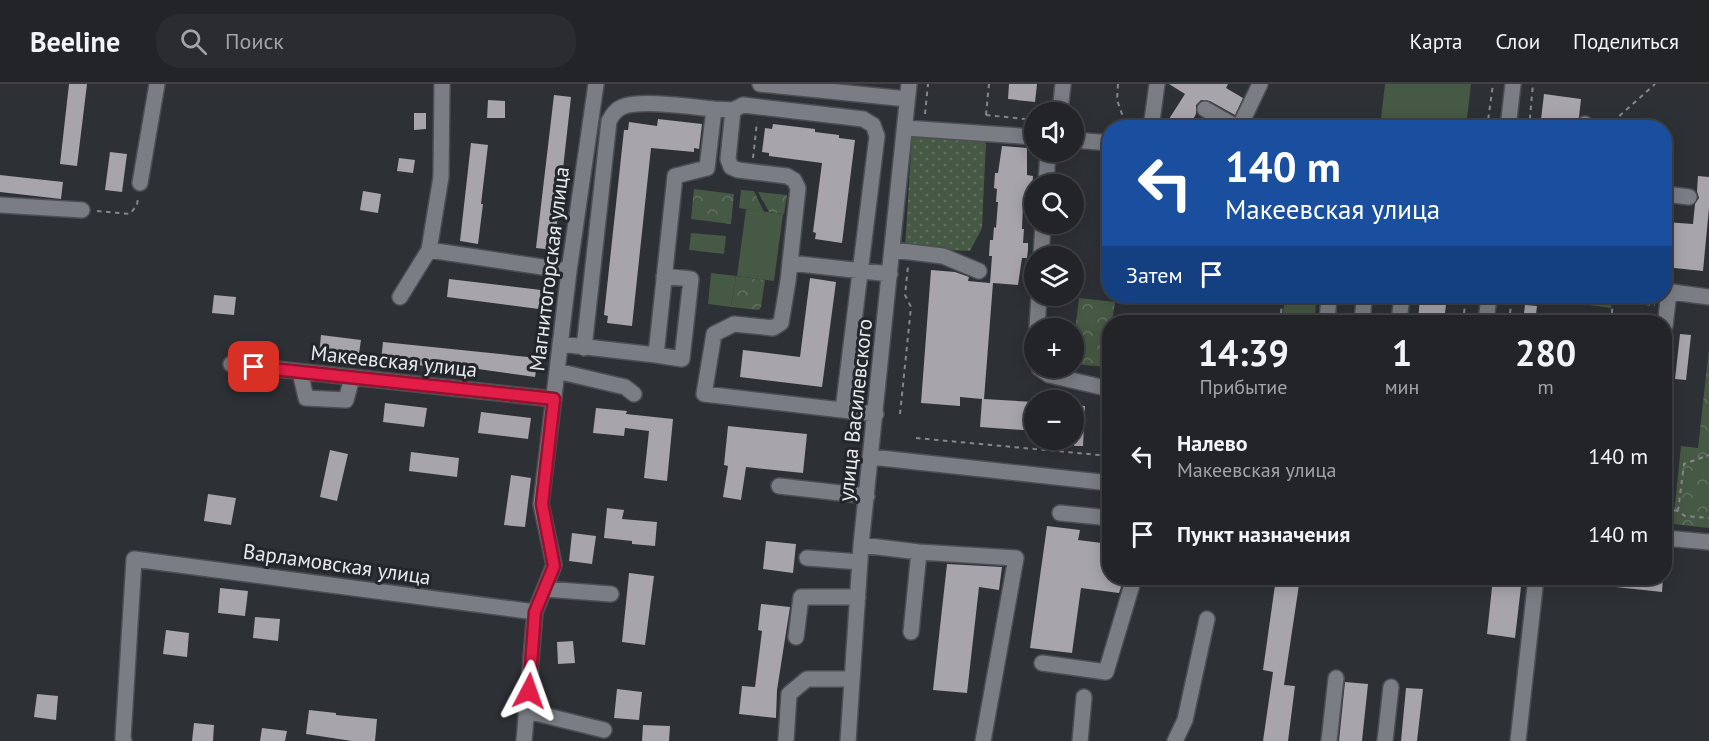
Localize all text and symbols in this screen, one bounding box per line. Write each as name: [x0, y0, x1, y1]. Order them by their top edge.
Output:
search box: [156, 14, 576, 68]
text: Beeline: [30, 23, 120, 60]
icon: search: [177, 25, 210, 58]
text: Поиск: [225, 27, 284, 55]
text: Карта: [1409, 28, 1462, 55]
text: Слои: [1495, 28, 1540, 55]
text: Поделиться: [1573, 28, 1679, 55]
map controls: [1024, 102, 1084, 450]
button: sound: [1024, 102, 1084, 162]
text: 140 m: [1225, 139, 1341, 194]
icon: left: [1126, 144, 1204, 222]
street label: Магнитогорская улица: [523, 165, 575, 373]
button: search: [1024, 174, 1084, 234]
text: Макеевская улица: [1225, 192, 1440, 226]
button: layers: [1024, 246, 1084, 306]
icon: arrive: [1195, 258, 1228, 291]
text: Затем: [1126, 261, 1183, 289]
street label: улица Василевского: [832, 317, 878, 503]
button: +: [1024, 318, 1084, 378]
text: 14:39: [1198, 329, 1289, 376]
text: 1: [1392, 329, 1412, 376]
text: 280: [1515, 329, 1576, 376]
street label: Макеевская улица: [309, 339, 479, 383]
pin: [228, 341, 279, 392]
icon: arrive: [237, 350, 270, 383]
text: Прибытие: [1199, 374, 1287, 400]
text: мин: [1385, 374, 1419, 400]
text: m: [1538, 374, 1554, 400]
button: −: [1024, 390, 1084, 450]
text: Налево: [1177, 429, 1248, 457]
icon: left: [1126, 440, 1159, 473]
text: 140 m: [1588, 442, 1648, 470]
text: Макеевская улица: [1177, 457, 1336, 483]
icon: arrive: [1126, 518, 1159, 551]
text: Пункт назначения: [1177, 520, 1350, 548]
text: 140 m: [1588, 520, 1648, 548]
street label: Варламовская улица: [241, 537, 433, 591]
position arrow: [497, 659, 561, 723]

